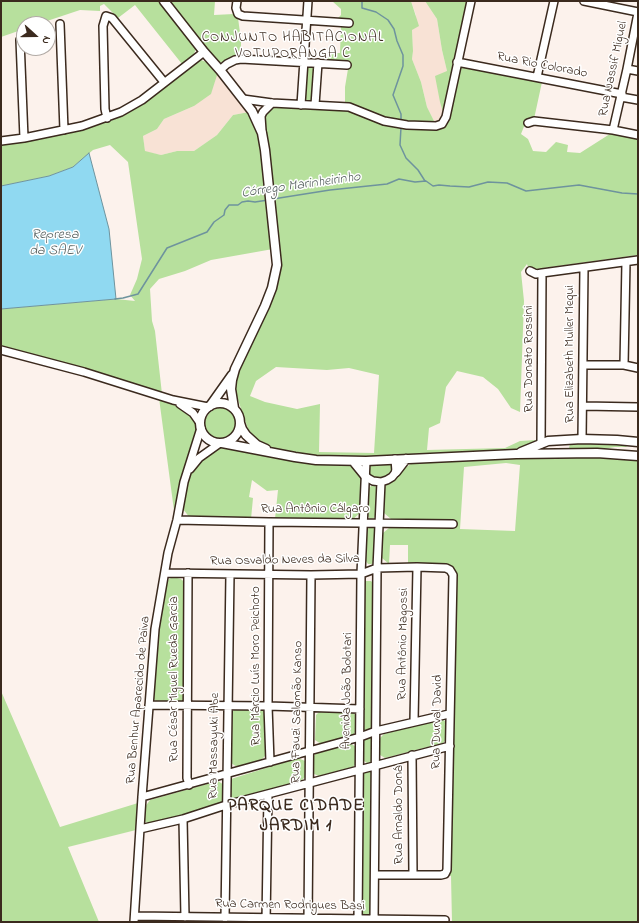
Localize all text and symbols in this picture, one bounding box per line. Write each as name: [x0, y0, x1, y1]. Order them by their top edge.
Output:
north arrow: [16, 16, 56, 56]
street label: Rua Nassif Miguel: [596, 20, 632, 118]
district label: CONJUNTO HABITACIONAL VOTUPORANGA C: [202, 31, 384, 64]
text: N: [37, 34, 55, 46]
street label: Rua Rio Colorado: [495, 50, 589, 82]
water label: Córrego Marinheirinho: [240, 169, 362, 203]
water label: Represa da SAEV: [29, 228, 81, 260]
street label: Rua Elizabeth Muller Mequi: [563, 285, 579, 423]
street label: Rua Donato Rossini: [522, 305, 538, 413]
street label: Rua Antônio Cálgaro: [261, 502, 369, 518]
street label: Rua Osvaldo Neves da Silva: [210, 552, 360, 570]
street label: Rua Márcio Luís Moro Peichoto: [249, 586, 265, 746]
street label: Rua Antônio Magossi: [395, 588, 413, 700]
street label: Rua César Miguel Rueda Garcia: [167, 596, 183, 762]
street label: Rua Benhur Aparecido de Paiva: [124, 615, 154, 785]
street label: Avenida João Bolotari: [339, 632, 357, 750]
street label: Rua Fauzi Salomão Kanso: [289, 640, 307, 784]
street label: Rua Durval David: [429, 675, 447, 769]
street label: Rua Massayuki Abe: [206, 693, 224, 799]
street label: Rua Arnaldo Doná: [392, 765, 408, 865]
district label: PARQUE CIDADE JARDIM 1: [227, 797, 365, 837]
street label: Rua Carmen Rodrigues Basi: [215, 897, 365, 915]

